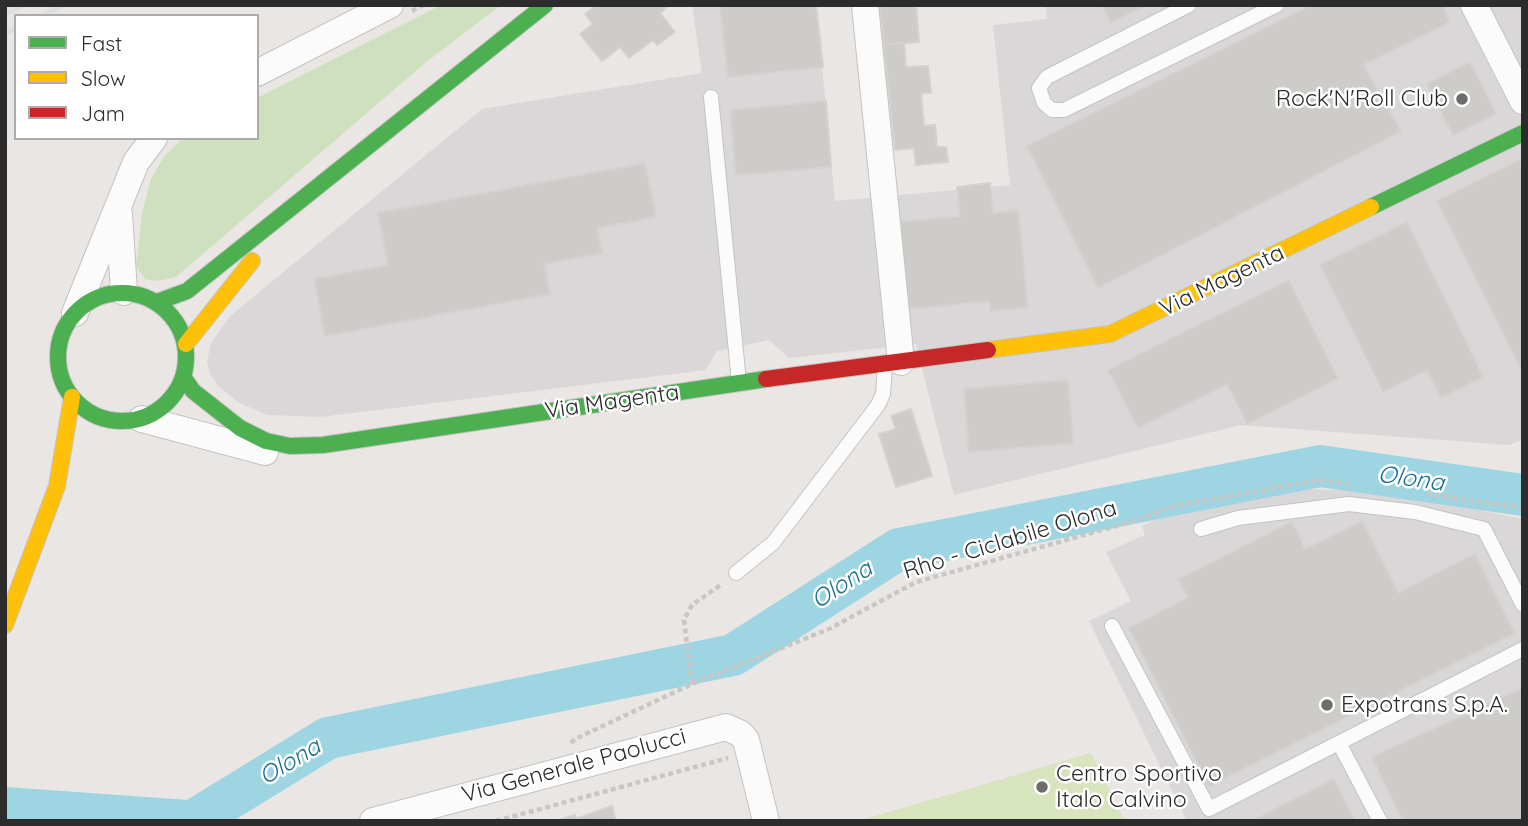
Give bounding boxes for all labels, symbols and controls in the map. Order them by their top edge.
legend [14,14,259,140]
text: Fast [81,30,122,56]
text: Slow [81,65,126,91]
place label: Rock'N'Roll Club [1276,85,1448,113]
marker: Rock'N'Roll Club [1454,91,1470,107]
text: Jam [81,100,125,126]
street label: Via Magenta [1155,239,1289,323]
street label: Via Magenta [543,379,681,425]
water label: Olona [1376,460,1446,498]
street label: Rho - Ciclabile Olona [900,494,1120,586]
water label: Olona [806,555,878,615]
place label: Expotrans S.p.A. [1341,691,1508,719]
marker: Expotrans S.p.A. [1319,697,1335,713]
street label: Via Generale Paolucci [459,723,689,809]
water label: Olona [254,733,326,791]
place label: Centro Sportivo Italo Calvino [1056,760,1222,814]
marker: Centro Sportivo Italo Calvino [1034,779,1050,795]

